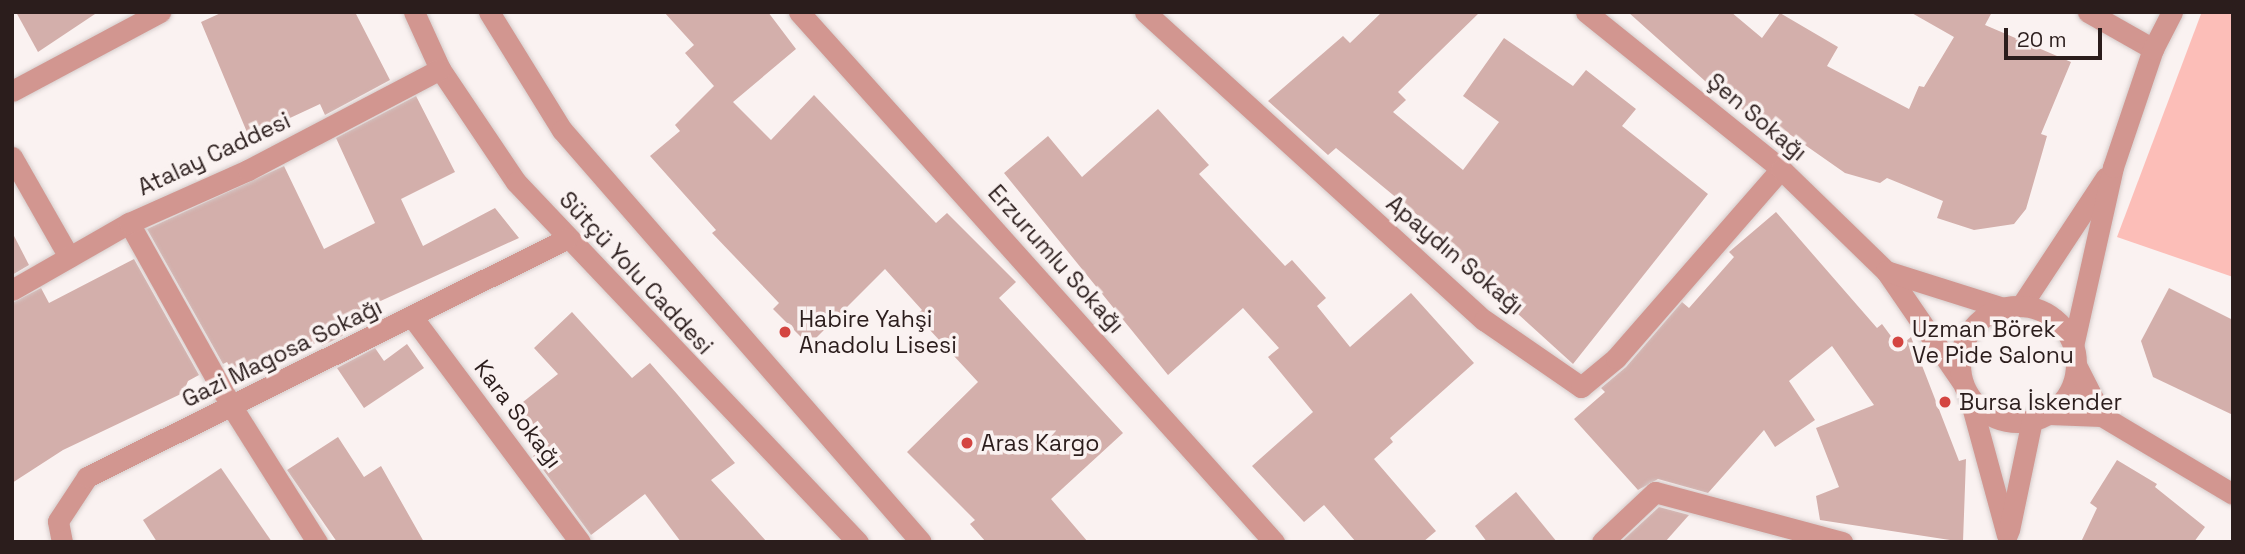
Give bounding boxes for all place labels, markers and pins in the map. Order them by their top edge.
place label: Habire Yahşi Anadolu Lisesi [799,305,957,359]
place label: Uzman Börek Ve Pide Salonu [1912,315,2074,369]
marker: Habire Yahşi Anadolu Lisesi [777,324,793,340]
marker: Uzman Börek Ve Pide Salonu [1890,334,1906,350]
place label: Bursa İskender [1959,388,2122,416]
marker: Bursa İskender [1937,394,1953,410]
place label: Aras Kargo [981,429,1099,457]
marker: Aras Kargo [959,435,975,451]

